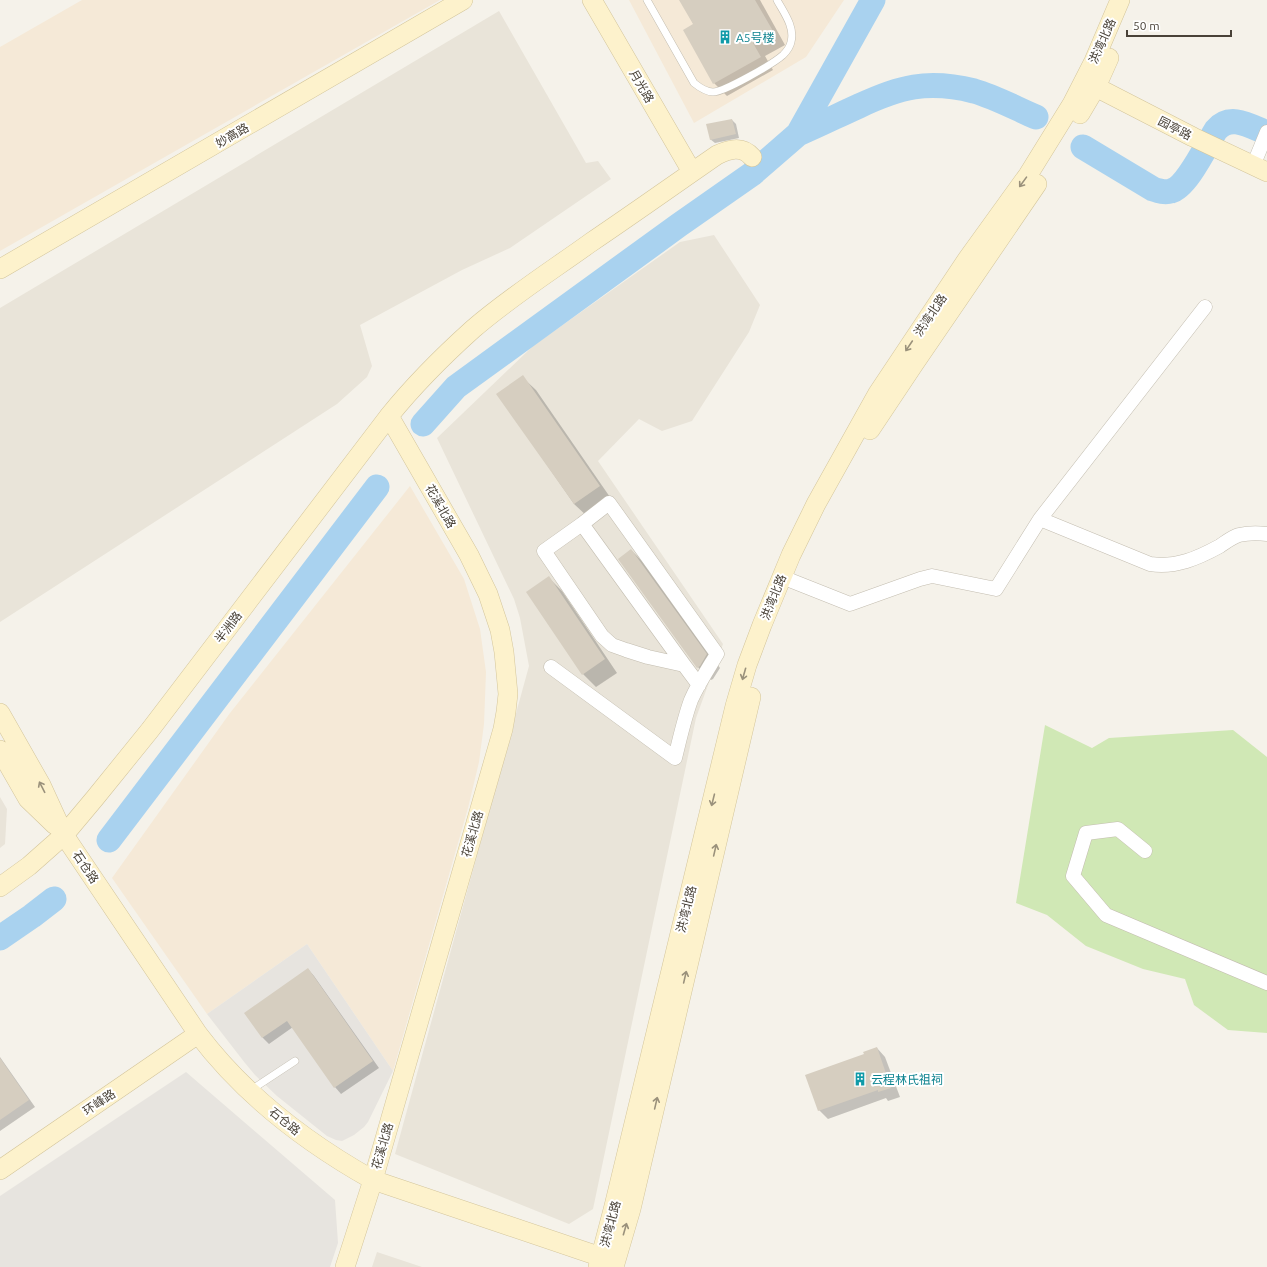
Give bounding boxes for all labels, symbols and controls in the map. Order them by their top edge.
scale bar [1127,12,1231,38]
street label: 洪湾北路 [1086,16,1118,66]
text: 50 m [1133,19,1160,32]
building icon: A5号楼 [717,29,733,45]
place label: A5号楼 [736,31,775,44]
street label: 月光路 [627,67,657,105]
street label: 园亭路 [1156,114,1194,142]
street label: 妙高路 [213,120,251,150]
one-way arrow [1019,176,1027,187]
street label: 洪湾北路 [911,291,949,339]
one-way arrow [905,341,913,352]
street label: 花溪北路 [423,482,459,530]
street label: 洪湾北路 [758,572,788,622]
street label: 半洲路 [212,609,244,645]
one-way arrow [740,668,747,681]
one-way arrow [38,781,45,793]
one-way arrow [708,794,716,807]
street label: 花溪北路 [459,809,485,859]
one-way arrow [712,844,720,857]
street label: 石仓路 [71,848,101,886]
street label: 洪湾北路 [674,884,698,934]
one-way arrow [682,970,690,983]
building icon: 云程林氏祖祠 [852,1071,868,1087]
place label: 云程林氏祖祠 [871,1073,943,1086]
street label: 环峰路 [80,1087,118,1117]
one-way arrow [652,1097,660,1110]
street label: 石仓路 [267,1105,303,1137]
street label: 花溪北路 [369,1121,395,1171]
street label: 洪湾北路 [598,1199,622,1249]
one-way arrow [622,1223,629,1236]

